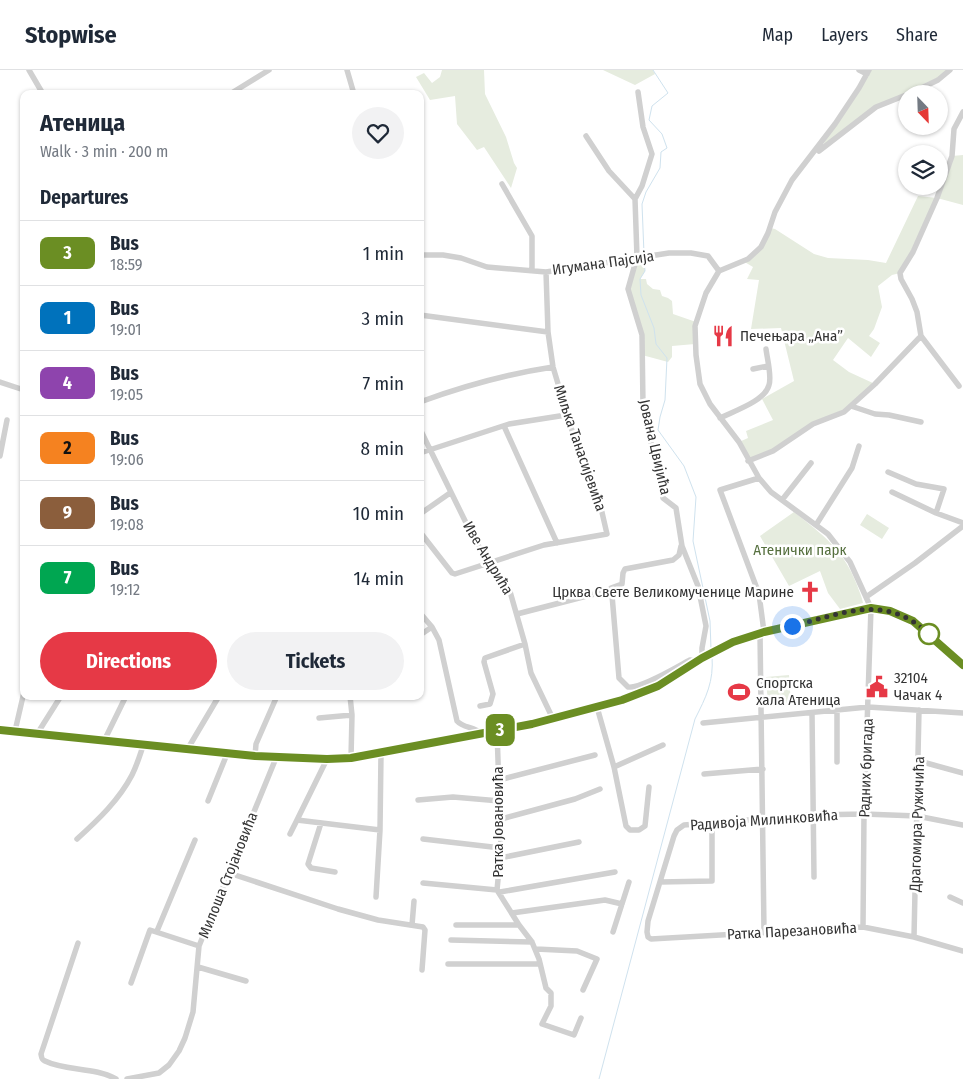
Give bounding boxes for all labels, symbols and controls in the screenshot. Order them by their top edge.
text: Stopwise [25,21,117,49]
text: Map [762,24,793,46]
text: Layers [821,24,868,46]
text: Share [896,24,938,46]
north arrow [898,85,948,135]
map controls [898,85,948,195]
button: heart [352,107,404,159]
text: Атеница [40,109,125,137]
text: Walk · 3 min · 200 m [40,142,168,161]
button: layers [898,145,948,195]
text: Departures [40,186,128,209]
text: Bus [110,232,139,255]
text: 3 [63,242,72,264]
text: 1 min [363,242,404,265]
street label: Игумана Пајсија [551,247,655,279]
text: 18:59 [110,255,143,274]
text: Bus [110,297,139,320]
text: 1 [64,307,71,329]
text: 3 min [362,307,404,330]
text: 19:01 [110,320,142,339]
restaurant icon: Печењара „Ана” [710,323,736,349]
place label: Печењара „Ана” [740,327,843,345]
text: Bus [110,362,139,385]
text: 4 [63,372,72,394]
text: 7 min [362,372,404,395]
street label: Миљка Танасијевића [550,382,610,514]
text: 19:05 [110,385,143,404]
street label: Јована Цвијића [635,398,675,496]
text: Bus [110,427,139,450]
text: 2 [63,437,72,459]
text: 8 min [361,437,404,460]
text: 19:06 [110,450,144,469]
text: Bus [110,492,139,515]
text: 9 [63,502,72,524]
text: 10 min [353,502,404,525]
text: 19:08 [110,515,144,534]
street label: Иве Андрића [459,518,517,598]
park label: Атенички парк [753,541,847,559]
text: Bus [110,557,139,580]
text: 7 [64,567,71,589]
text: 14 min [354,567,404,590]
church icon: Црква Свете Великомученице Марине [797,579,823,605]
text: 19:12 [110,580,140,599]
place label: Црква Свете Великомученице Марине [552,583,794,601]
your location [780,614,805,639]
unlabelled marker [918,623,940,645]
button: Directions [40,632,217,690]
button: Tickets [227,632,404,690]
place label: 32104 Чачак 4 [894,669,942,704]
place label: Спортска хала Атеница [756,674,840,709]
public building icon: 32104 Чачак 4 [864,674,890,700]
sports icon: Спортска хала Атеница [726,679,752,705]
line badge: 3 [484,714,516,746]
street label: Радних бригада [855,718,877,818]
text: 3 [496,719,504,741]
street label: Драгомира Ружичића [906,756,928,893]
street label: Ратка Јовановића [489,766,507,878]
street label: Радивоја Милинковића [689,806,839,834]
street label: Милоша Стојановића [194,809,262,941]
street label: Ратка Парезановића [727,919,857,943]

